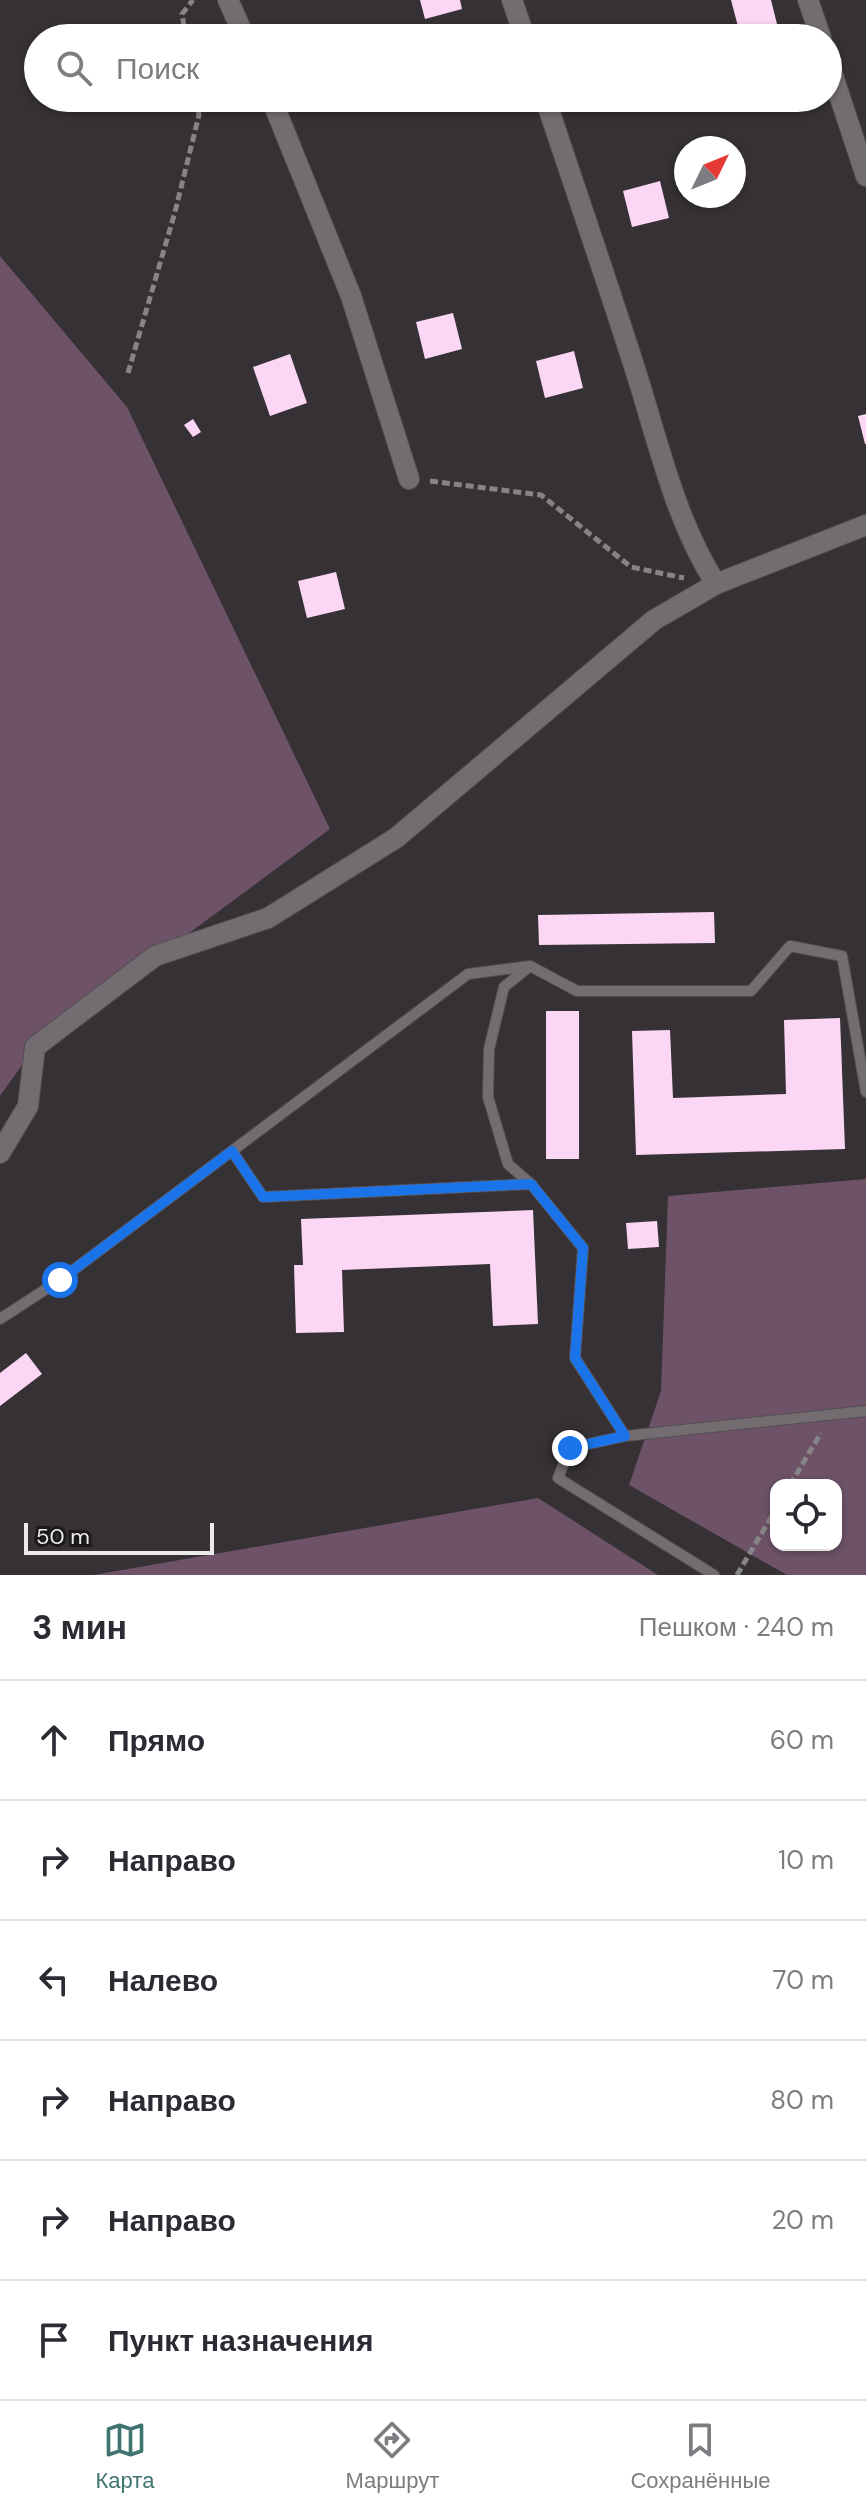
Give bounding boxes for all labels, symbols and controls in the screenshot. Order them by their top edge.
search box [24,24,842,112]
icon: search [52,46,96,90]
text: Поиск [116,49,199,88]
north arrow [674,136,746,208]
route start [42,1262,78,1298]
route end [552,1430,588,1466]
map controls [770,1479,842,1551]
button: locate [770,1479,842,1551]
scale bar [24,1519,214,1555]
text: 50 m [36,1522,90,1551]
text: 3 мин [32,1605,127,1650]
text: Пешком · 240 m [639,1610,834,1644]
icon: ahead [32,1718,76,1762]
text: Прямо [108,1721,205,1760]
text: 60 m [770,1723,834,1757]
icon: right [32,1838,76,1882]
text: Направо [108,1841,236,1880]
text: 10 m [778,1843,834,1877]
icon: left [32,1958,76,2002]
text: Налево [108,1961,218,2000]
text: 70 m [773,1963,834,1997]
icon: right [32,2078,76,2122]
text: Направо [108,2081,236,2120]
text: 80 m [770,2083,834,2117]
icon: right [32,2198,76,2242]
text: Направо [108,2201,236,2240]
text: 20 m [771,2203,834,2237]
icon: arrive [32,2318,76,2362]
text: Пункт назначения [108,2321,373,2360]
tab: Карта [96,2418,154,2495]
tab: Маршрут [346,2418,439,2495]
tab: Сохранённые [630,2418,770,2495]

